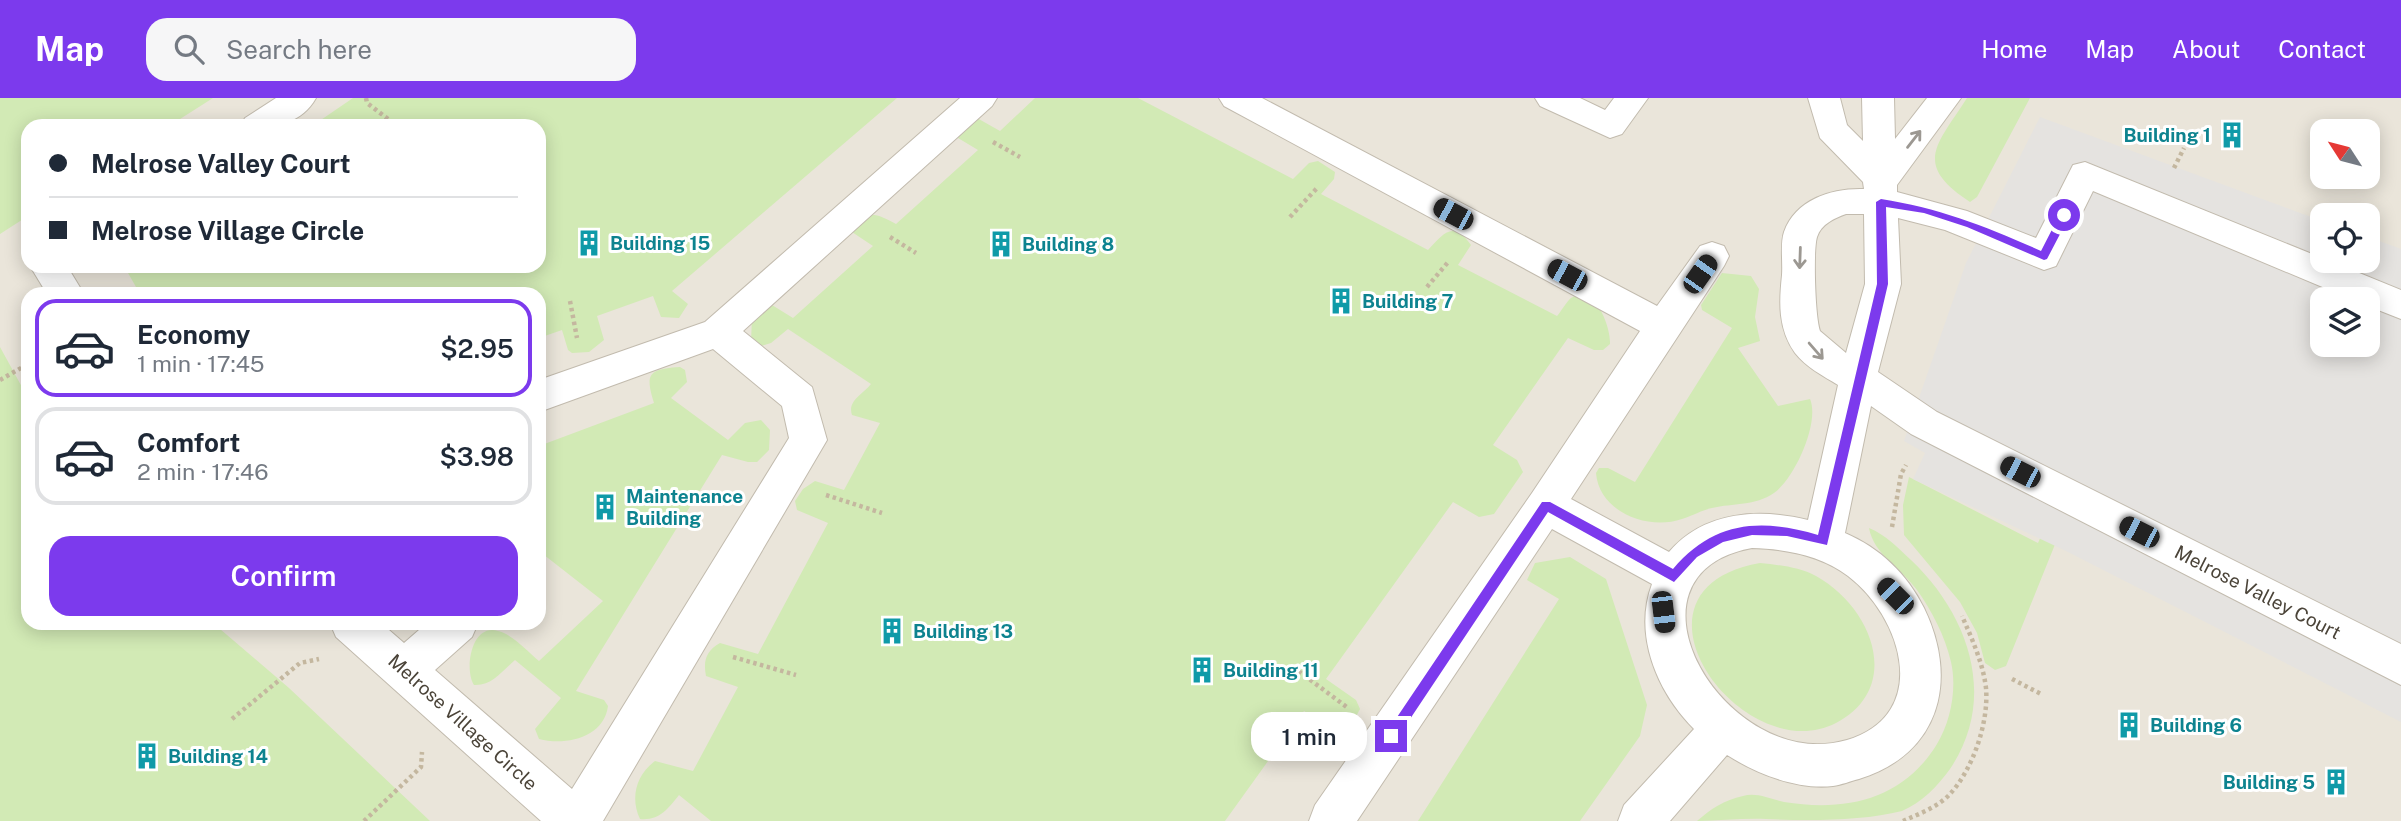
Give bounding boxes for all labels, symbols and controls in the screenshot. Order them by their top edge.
search box [146,18,636,81]
text: Map [35,30,104,68]
icon: search [170,30,208,68]
text: Search here [226,34,372,65]
text: Home [1981,35,2047,63]
text: Map [2085,35,2134,63]
text: About [2172,35,2240,63]
text: Contact [2278,35,2366,63]
north arrow [2310,119,2380,189]
map controls [2310,119,2380,357]
building icon: Building 1 [2217,120,2247,150]
place label: Building 1 [2123,124,2211,146]
one-way arrow [1906,131,1922,149]
text: Melrose Valley Court [91,148,351,179]
car [1430,195,1477,233]
route start [2048,199,2080,231]
button: locate [2310,203,2380,273]
text: Melrose Village Circle [91,215,364,246]
building icon: Building 15 [574,228,604,258]
building icon: Building 8 [986,229,1016,259]
place label: Building 15 [610,232,710,254]
place label: Building 8 [1022,233,1114,255]
one-way arrow [1794,246,1807,269]
car [1680,251,1721,297]
car [1544,256,1591,294]
building icon: Building 7 [1326,286,1356,316]
button: layers [2310,287,2380,357]
place label: Building 7 [1362,290,1453,312]
icon: car [53,317,116,380]
text: Economy [137,319,250,350]
text: $2.95 [440,333,514,364]
one-way arrow [1808,341,1824,359]
text: 1 min · 17:45 [137,350,264,377]
icon: car [53,425,116,488]
text: Comfort [137,427,240,458]
text: $3.98 [439,441,514,472]
car [1997,453,2044,491]
text: 2 min · 17:46 [137,458,269,485]
place label: Maintenance Building [626,485,743,529]
building icon: Maintenance Building [590,492,620,522]
car [2116,513,2163,551]
button: Confirm [49,536,518,616]
street label: Melrose Valley Court [2171,541,2345,643]
car [1873,574,1918,618]
car [1651,590,1676,634]
building icon: Building 13 [877,616,907,646]
place label: Building 13 [913,620,1013,642]
street label: Melrose Village Circle [384,649,542,795]
building icon: Building 11 [1187,655,1217,685]
place label: Building 11 [1223,659,1319,681]
building icon: Building 6 [2114,710,2144,740]
callout: 1 min [1251,712,1366,760]
place label: Building 6 [2150,714,2242,736]
route end [1375,720,1407,752]
text: 1 min [1282,723,1336,750]
building icon: Building 14 [132,741,162,771]
place label: Building 14 [168,745,268,767]
building icon: Building 5 [2321,767,2351,797]
place label: Building 5 [2223,771,2315,793]

